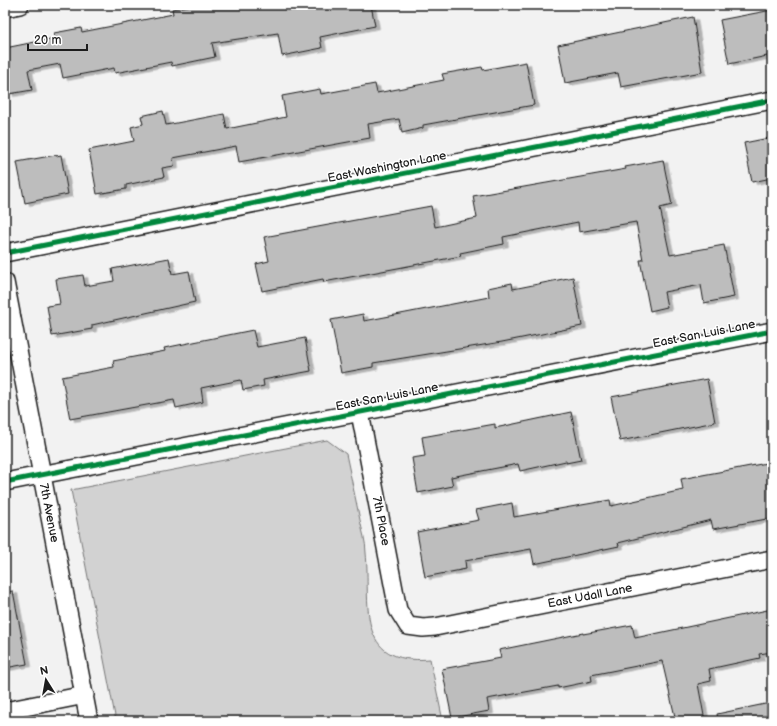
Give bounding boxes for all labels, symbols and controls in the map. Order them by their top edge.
scale bar [28,26,87,52]
text: 20 m [34,33,61,48]
street label: East Washington Lane [326,148,448,186]
street label: East San Luis Lane [651,317,757,351]
street label: East San Luis Lane [334,380,440,414]
street label: 7th Avenue [36,482,62,544]
street label: 7th Place [369,495,393,547]
street label: East Udall Lane [546,580,634,612]
north arrow [26,660,66,700]
text: N [39,664,49,678]

